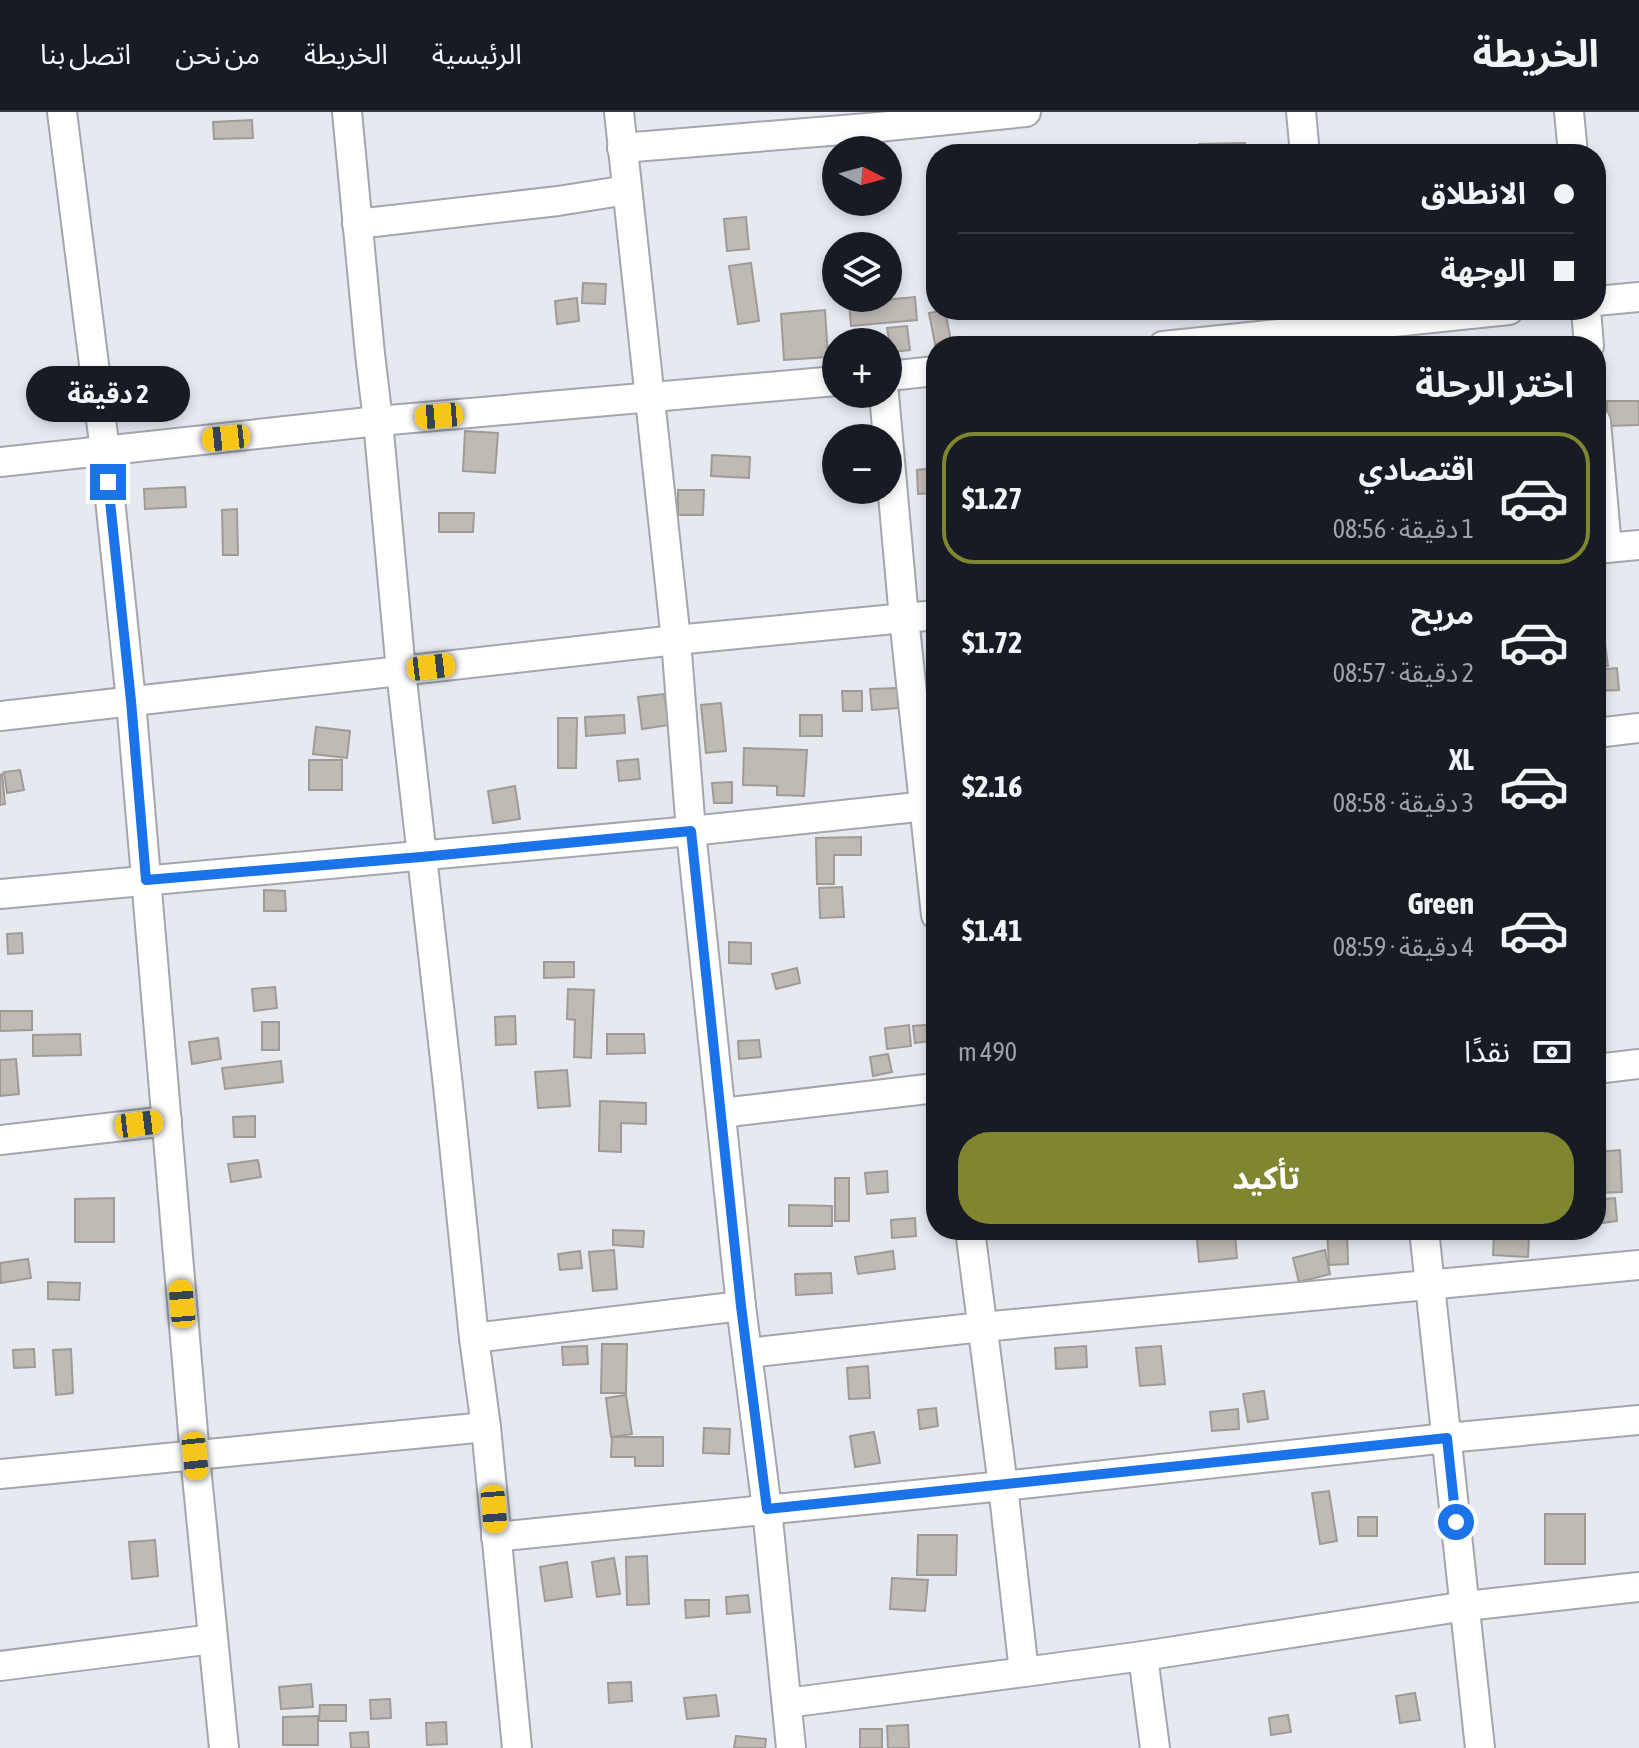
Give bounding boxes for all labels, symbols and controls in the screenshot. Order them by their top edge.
text: الخريطة [1473,32,1599,75]
text: اتصل بنا [40,38,131,70]
text: من نحن [175,38,260,70]
text: الخريطة [304,38,388,70]
text: الرئيسية [432,38,522,70]
north arrow [822,136,902,216]
map controls [822,136,902,504]
text: الانطلاق [1421,176,1526,210]
button: layers [822,232,902,312]
text: الوجهة [1441,253,1526,287]
button: + [822,328,902,408]
text: اختر الرحلة [1415,363,1574,405]
callout: 2 دقيقة [26,366,190,422]
text: 2 دقيقة [67,379,149,409]
car [414,402,464,430]
car [201,424,251,452]
button: − [822,424,902,504]
text: اقتصادي [1359,452,1474,486]
icon: car [1498,462,1570,534]
route end [90,464,126,500]
text: $1.27 [962,481,1022,515]
text: 1 دقيقة · 08:56 [1333,514,1474,544]
text: مريح [1411,596,1474,630]
icon: car [1498,606,1570,678]
text: $1.72 [962,625,1022,659]
car [406,652,456,682]
text: 2 دقيقة · 08:57 [1333,658,1474,688]
text: XL [1449,742,1474,776]
icon: car [1498,750,1570,822]
text: $2.16 [962,769,1022,803]
text: 3 دقيقة · 08:58 [1333,788,1474,818]
text: Green [1408,886,1474,920]
icon: car [1498,894,1570,966]
text: $1.41 [962,913,1022,947]
text: 4 دقيقة · 08:59 [1333,932,1474,962]
icon: cash [1530,1030,1574,1074]
text: نقدًا [1464,1034,1510,1068]
text: 490 m [958,1037,1017,1067]
car [114,1109,164,1139]
button: تأكيد [958,1132,1574,1224]
car [168,1279,196,1329]
car [181,1431,209,1481]
car [480,1484,508,1534]
route start [1438,1504,1474,1540]

